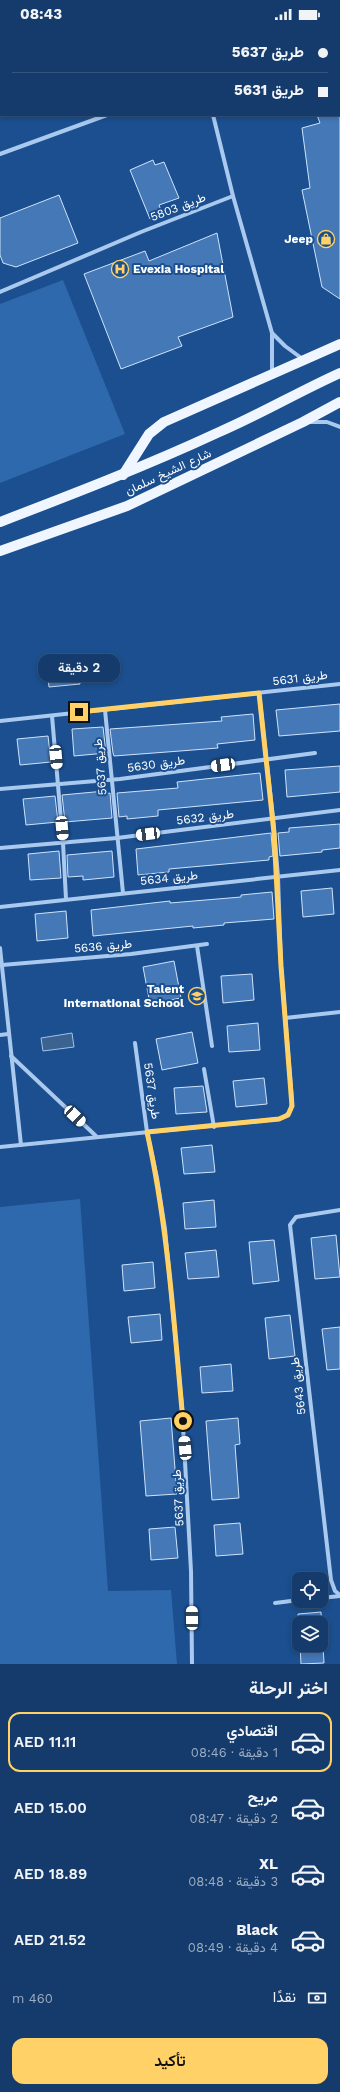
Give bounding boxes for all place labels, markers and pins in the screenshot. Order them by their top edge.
shop icon: Jeep [316,229,336,249]
place label: Jeep [284,232,313,246]
hospital icon: Evexia Hospital [110,259,130,279]
place label: Evexia Hospital [133,262,224,276]
place label: Talent International School [64,982,185,1010]
school or university icon: Talent International School [187,986,207,1006]

